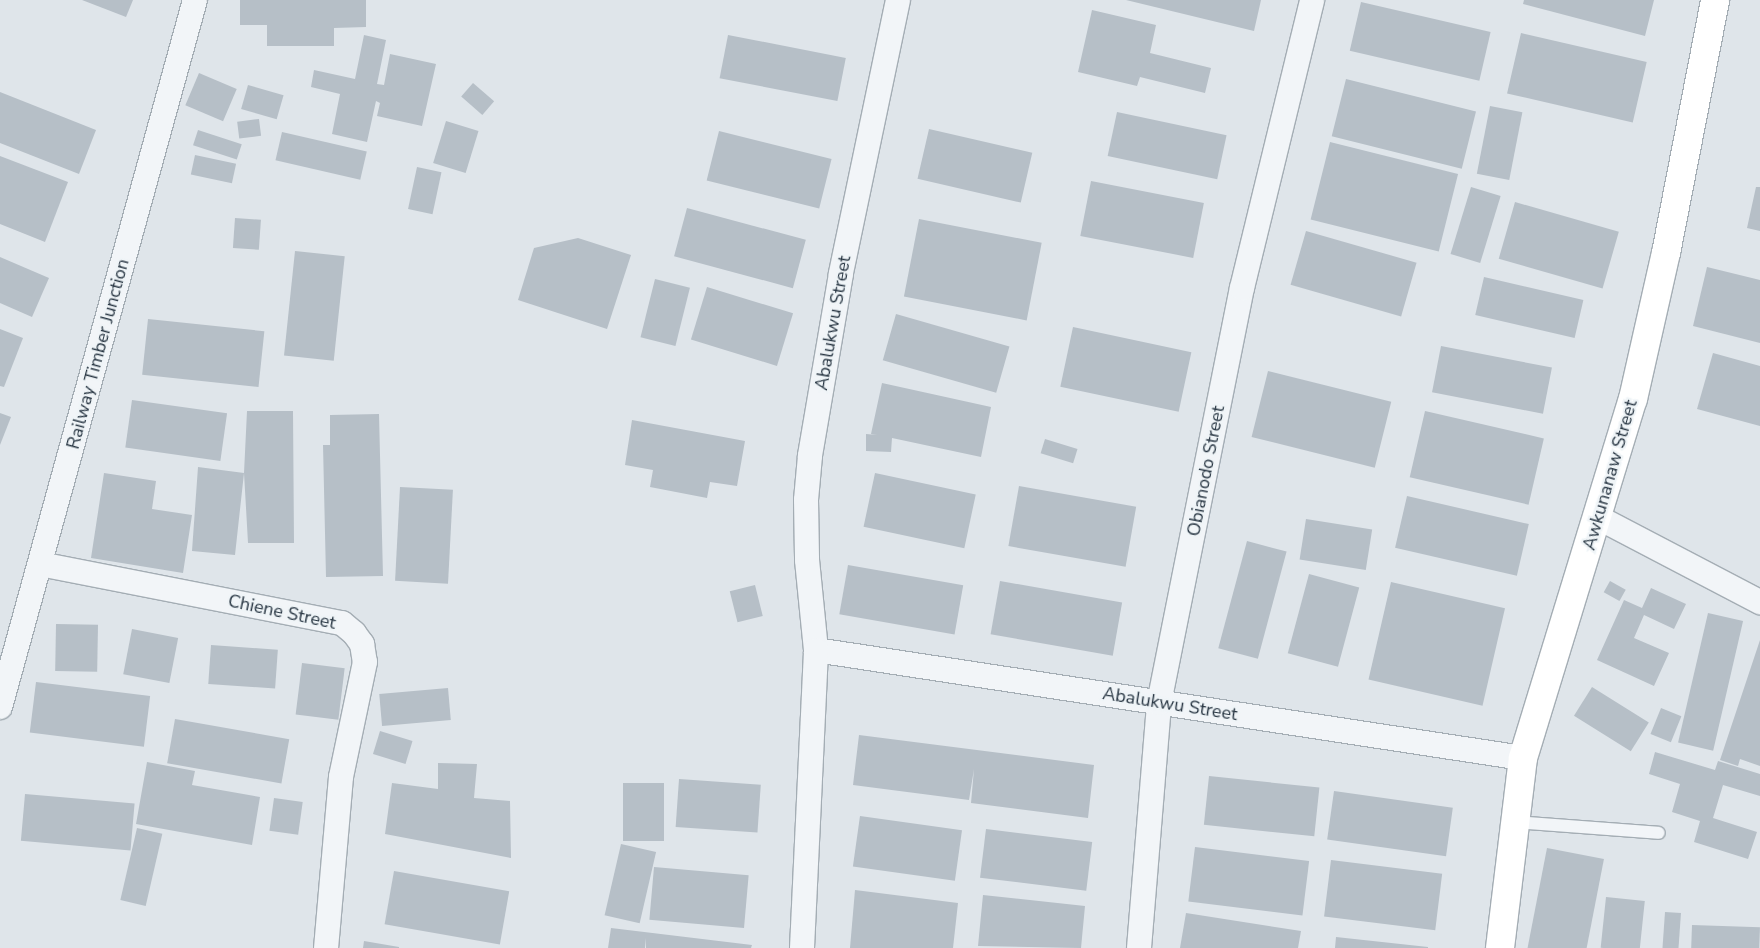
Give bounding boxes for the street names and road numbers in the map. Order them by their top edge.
street label: Abalukwu Street [811,254,855,392]
street label: Railway Timber Junction [62,257,134,451]
street label: Awkunanaw Street [1578,397,1642,553]
street label: Obianodo Street [1183,404,1229,538]
street label: Chiene Street [226,590,338,634]
street label: Abalukwu Street [1101,683,1239,725]

